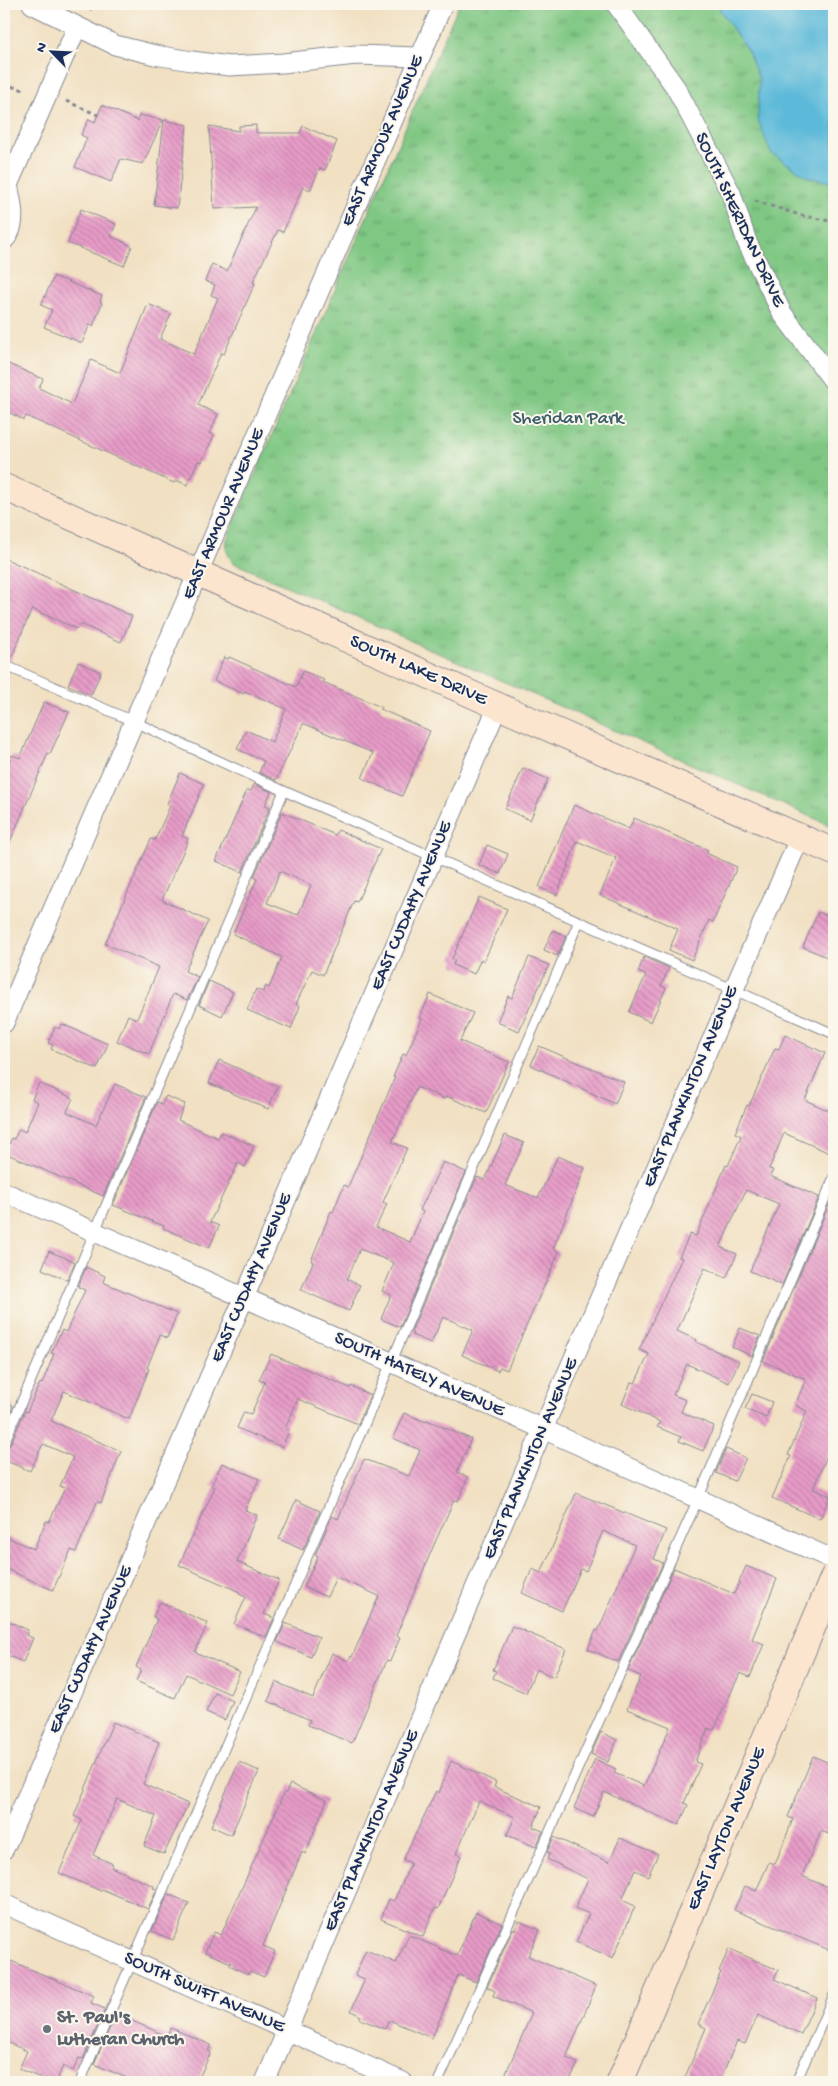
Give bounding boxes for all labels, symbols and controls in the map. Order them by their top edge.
north arrow [28,28,78,78]
text: N [33,40,52,55]
street label: EAST ARMOUR AVENUE [337,51,430,230]
street label: SOUTH SHERIDAN DRIVE [688,129,790,312]
park label: Sheridan Park [512,408,625,431]
street label: EAST ARMOUR AVENUE [178,424,271,603]
street label: SOUTH LAKE DRIVE [346,630,491,712]
street label: EAST CUDAHY AVENUE [366,817,458,994]
street label: EAST PLANKINTON AVENUE [638,982,744,1191]
street label: EAST CUDAHY AVENUE [206,1189,298,1366]
street label: SOUTH HATELY AVENUE [330,1327,509,1423]
street label: EAST PLANKINTON AVENUE [478,1354,584,1563]
street label: EAST CUDAHY AVENUE [44,1561,139,1738]
street label: EAST PLANKINTON AVENUE [319,1726,425,1935]
street label: EAST LAYTON AVENUE [682,1743,772,1914]
street label: SOUTH SWIFT AVENUE [120,1947,289,2039]
place label: St. Paul's Lutheran Church [57,2007,185,2052]
marker: St. Paul's Lutheran Church [41,2023,53,2035]

